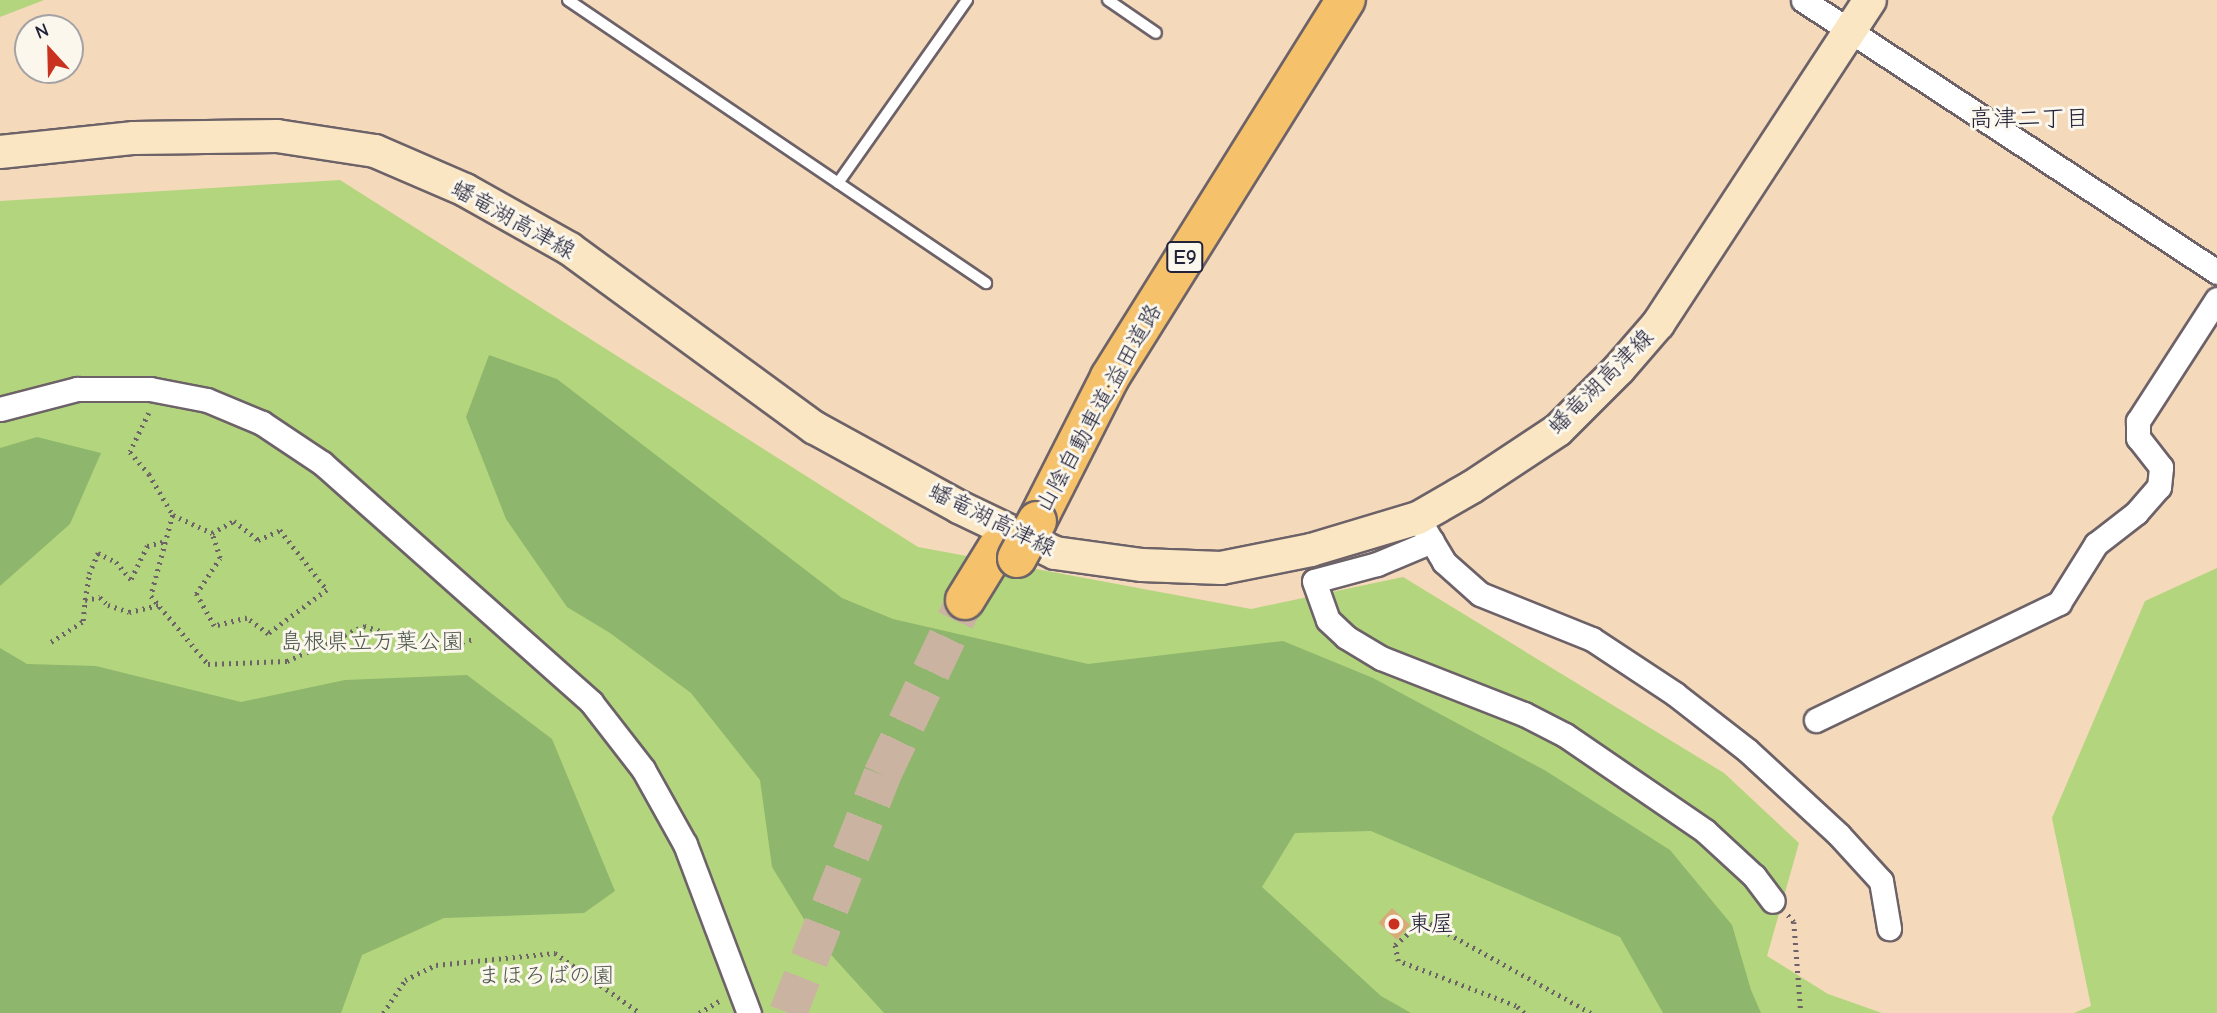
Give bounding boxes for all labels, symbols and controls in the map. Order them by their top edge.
north arrow [14,14,84,84]
text: N [32,19,52,44]
district label: 高津二丁目 [1969,105,2089,133]
street label: 蟠竜湖高津線 [446,174,580,266]
road number: E9 [1166,240,1204,274]
street label: 山陰自動車道;益田道路 [1030,299,1168,517]
street label: 蟠竜湖高津線 [1542,323,1660,441]
street label: 蟠竜湖高津線 [924,477,1060,563]
park label: 島根県立万葉公園 [280,628,464,656]
place label: 東屋 [1408,910,1454,938]
marker: 東屋 [1386,916,1402,932]
park label: まほろばの園 [477,962,615,990]

